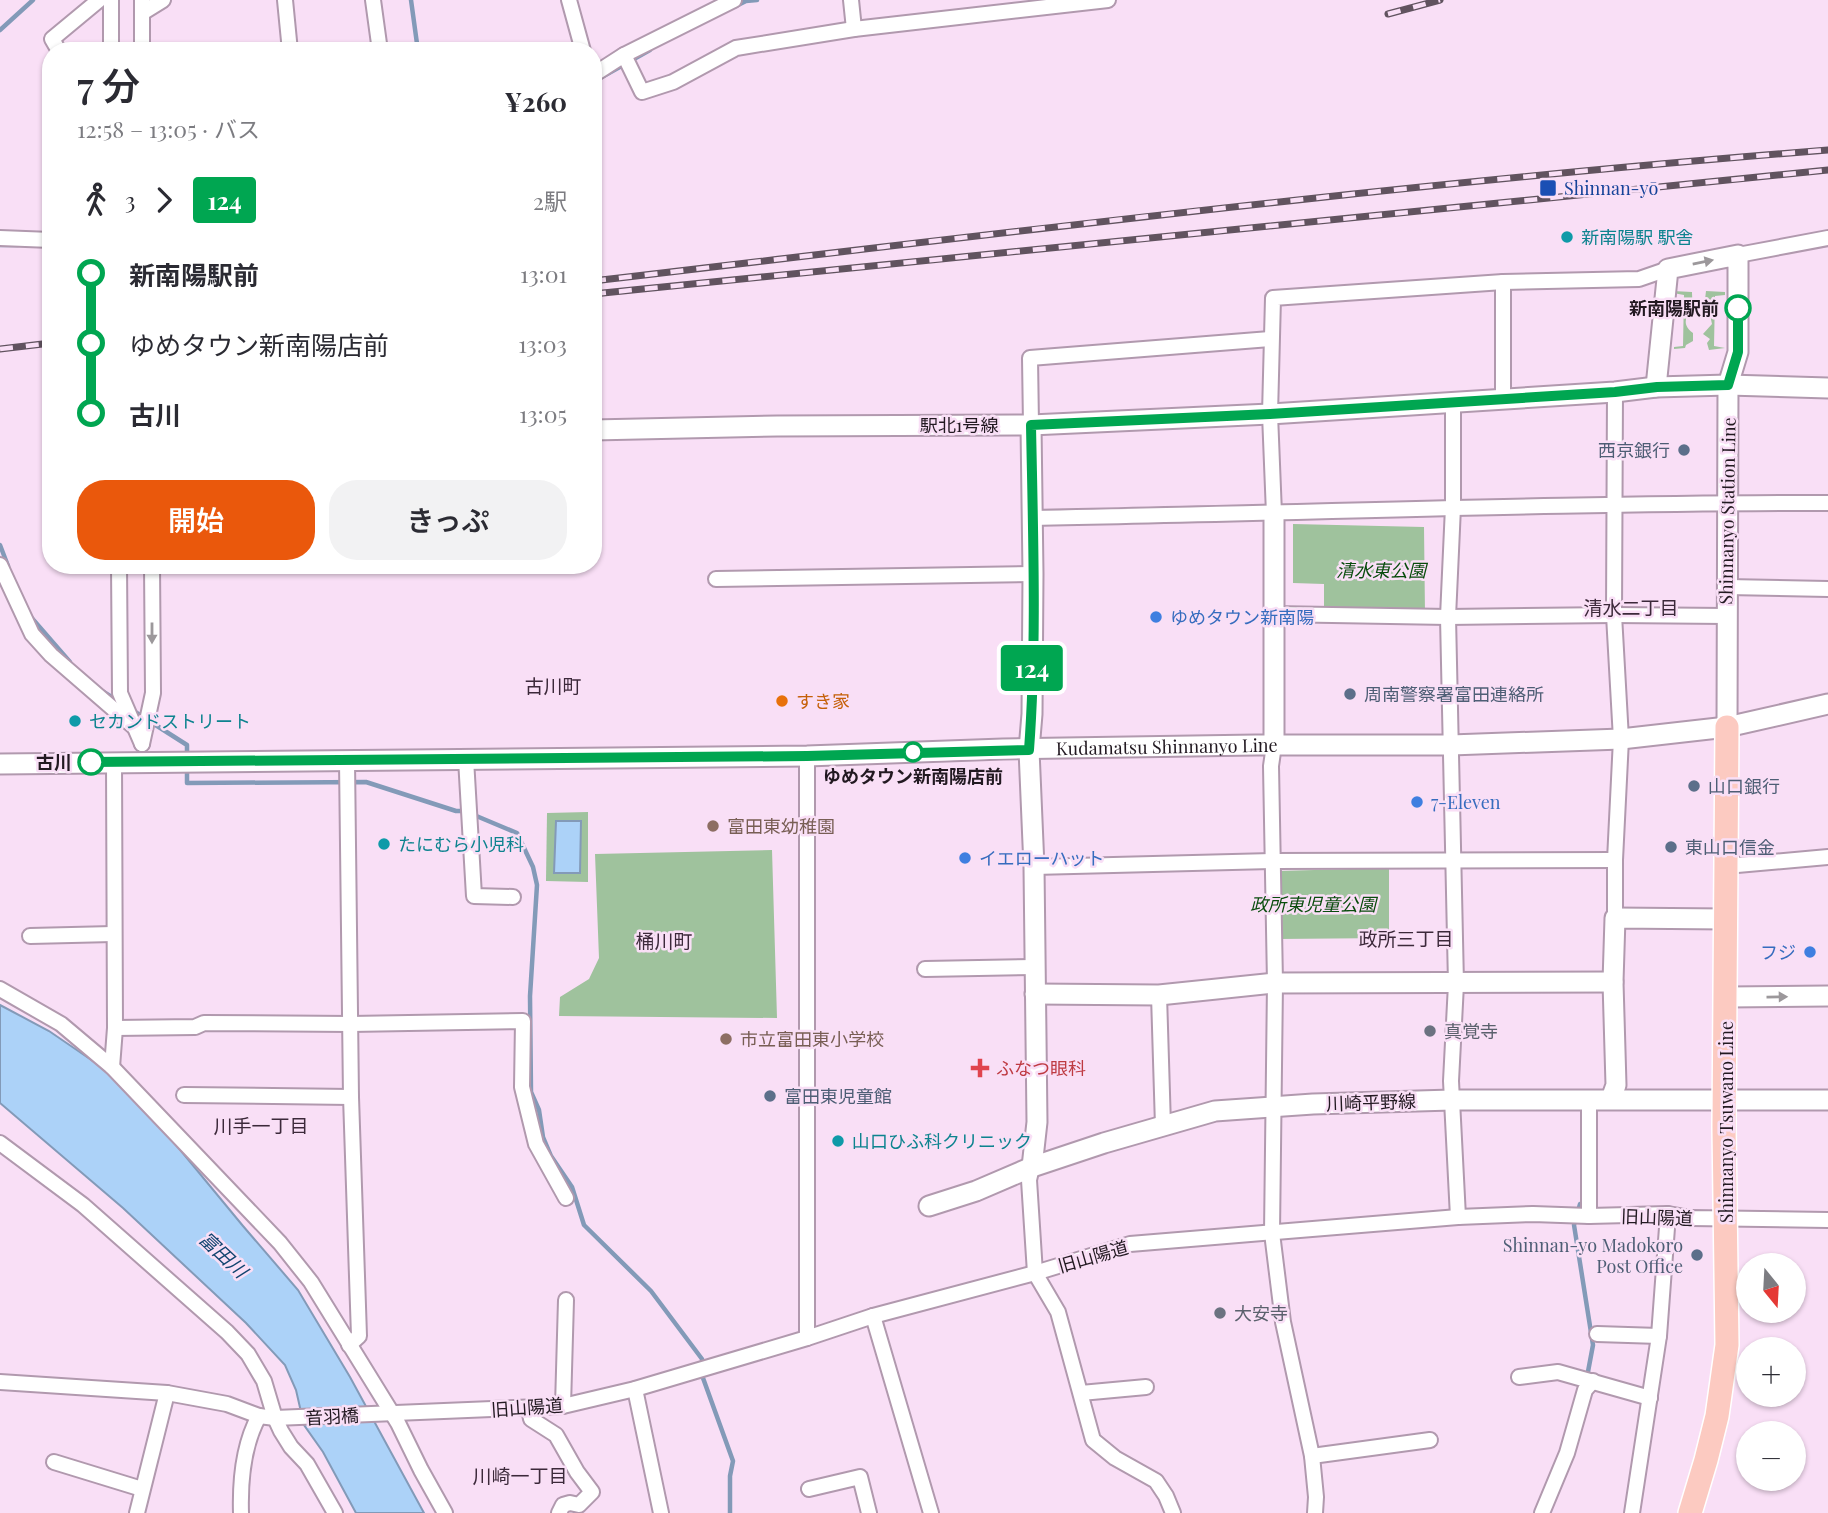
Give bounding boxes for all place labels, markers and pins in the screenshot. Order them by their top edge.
place label: Shinnan-yō [1564,176,1658,200]
marker: Shinnan-yō [1538,178,1558,198]
place label: 新南陽駅 駅舎 [1581,225,1693,249]
marker: 新南陽駅 駅舎 [1559,229,1575,245]
marker: 新南陽駅前 [1725,295,1751,321]
place label: 新南陽駅前 [1629,296,1719,320]
place label: 西京銀行 [1598,438,1670,462]
marker: 西京銀行 [1676,442,1692,458]
place label: ゆめタウン新南陽 [1170,605,1314,629]
marker: ゆめタウン新南陽 [1148,609,1164,625]
place label: 周南警察署富田連絡所 [1364,682,1544,706]
marker: 周南警察署富田連絡所 [1342,686,1358,702]
place label: すき家 [796,689,850,713]
marker: すき家 [774,693,790,709]
place label: セカンドストリート [89,709,251,733]
marker: セカンドストリート [67,713,83,729]
marker: ゆめタウン新南陽店前 [903,742,923,762]
marker: 古川 [78,749,104,775]
place label: 古川 [36,750,72,774]
place label: ゆめタウン新南陽店前 [823,764,1003,788]
place label: 山口銀行 [1708,774,1780,798]
marker: 山口銀行 [1686,778,1702,794]
place label: 7-Eleven [1431,790,1501,814]
marker: 7-Eleven [1409,794,1425,810]
place label: 富田東幼稚園 [727,814,835,838]
marker: 富田東幼稚園 [705,818,721,834]
place label: たにむら小児科 [398,832,524,856]
place label: 東山口信金 [1685,835,1775,859]
marker: たにむら小児科 [376,836,392,852]
marker: 東山口信金 [1663,839,1679,855]
place label: イエローハット [979,846,1104,870]
marker: イエローハット [957,850,973,866]
place label: フジ [1760,940,1796,964]
marker: フジ [1802,944,1818,960]
place label: 真覚寺 [1444,1019,1498,1043]
marker: 真覚寺 [1422,1023,1438,1039]
place label: 市立富田東小学校 [740,1027,884,1051]
marker: 市立富田東小学校 [718,1031,734,1047]
place label: ふなつ眼科 [996,1056,1086,1080]
marker: ふなつ眼科 [970,1058,990,1078]
place label: 富田東児童館 [784,1084,892,1108]
marker: 富田東児童館 [762,1088,778,1104]
place label: 山口ひふ科クリニック [852,1129,1032,1153]
marker: 山口ひふ科クリニック [830,1133,846,1149]
place label: Shinnan-yo Madokoro Post Office [1503,1233,1683,1278]
marker: Shinnan-yo Madokoro Post Office [1689,1247,1705,1263]
place label: 大安寺 [1234,1301,1288,1325]
marker: 大安寺 [1212,1305,1228,1321]

